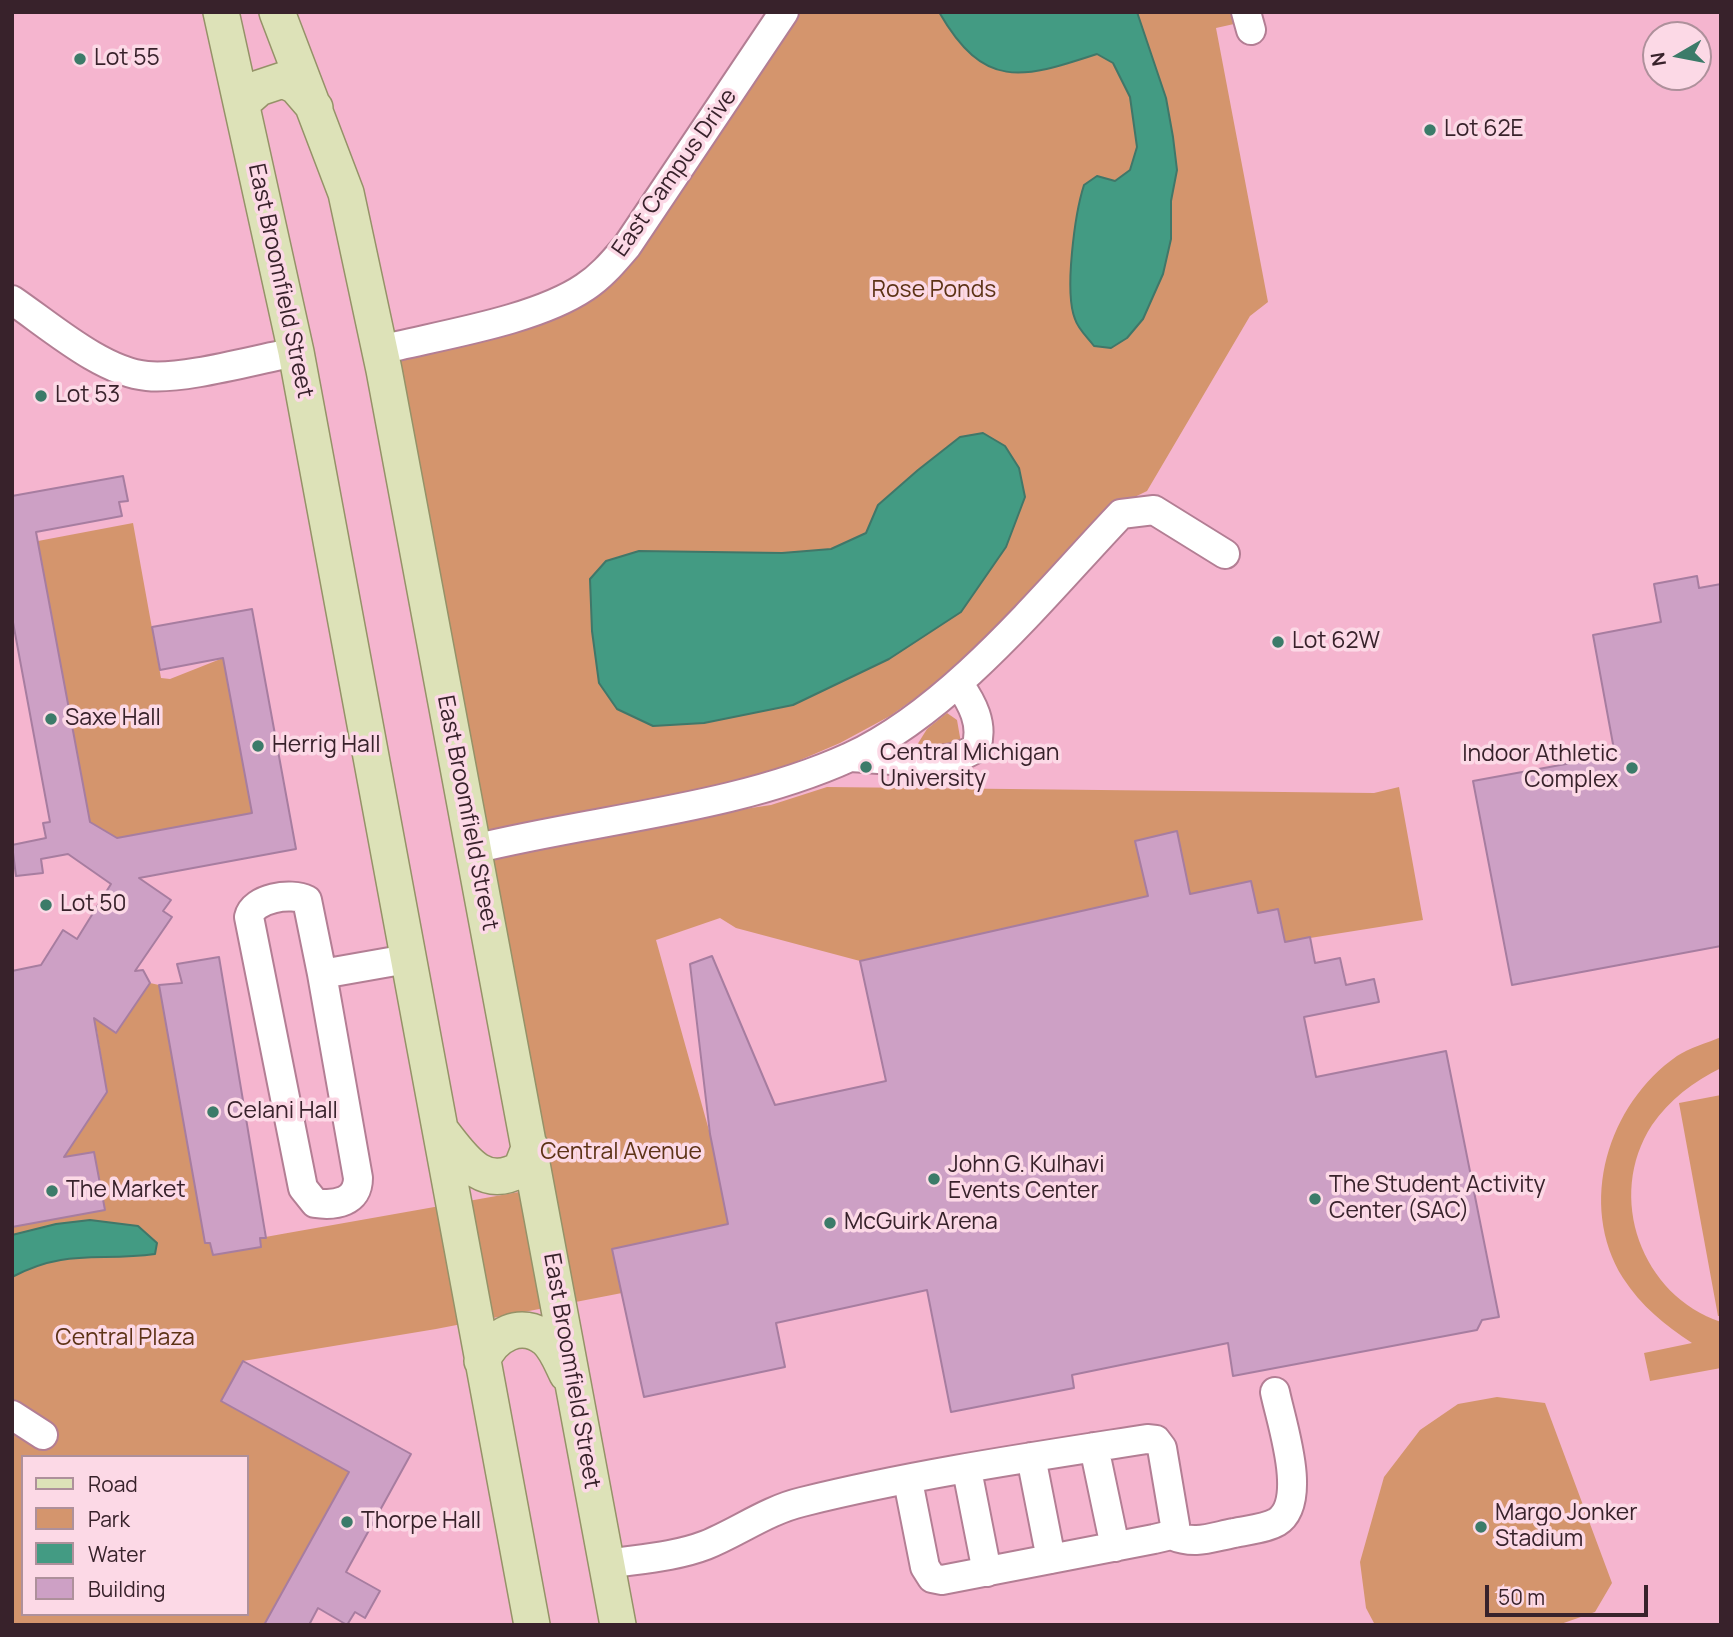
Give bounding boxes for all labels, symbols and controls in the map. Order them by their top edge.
north arrow [1642,21,1712,91]
place label: Lot 55 [94,45,160,73]
text: N [1644,50,1672,68]
marker: Lot 55 [72,51,88,67]
street label: East Campus Drive [607,84,743,262]
place label: Lot 62E [1444,116,1524,144]
marker: Lot 62E [1422,122,1438,138]
street label: East Broomfield Street [242,161,318,401]
park label: Rose Ponds [872,277,996,305]
place label: Lot 53 [55,382,120,410]
marker: Lot 53 [33,388,49,404]
place label: Lot 62W [1292,628,1380,656]
marker: Lot 62W [1270,634,1286,650]
street label: East Broomfield Street [431,693,503,933]
place label: Saxe Hall [65,705,161,733]
marker: Saxe Hall [43,711,59,727]
place label: Herrig Hall [272,732,381,760]
marker: Herrig Hall [250,738,266,754]
place label: Central Michigan University [880,740,1060,794]
place label: Indoor Athletic Complex [1462,741,1618,795]
marker: Central Michigan University [858,759,874,775]
marker: Indoor Athletic Complex [1624,760,1640,776]
place label: Lot 50 [60,891,126,919]
marker: Lot 50 [38,897,54,913]
place label: Celani Hall [227,1098,338,1126]
marker: Celani Hall [205,1104,221,1120]
park label: Central Avenue [540,1139,702,1167]
place label: John G. Kulhavi Events Center [948,1152,1105,1206]
marker: John G. Kulhavi Events Center [926,1171,942,1187]
place label: The Student Activity Center (SAC) [1329,1172,1546,1226]
place label: The Market [66,1177,186,1205]
marker: The Market [44,1183,60,1199]
marker: The Student Activity Center (SAC) [1307,1191,1323,1207]
place label: McGuirk Arena [844,1209,998,1237]
marker: McGuirk Arena [822,1215,838,1231]
street label: East Broomfield Street [537,1251,605,1491]
park label: Central Plaza [55,1325,195,1353]
legend [21,1455,248,1616]
text: Road [88,1470,138,1498]
place label: Margo Jonker Stadium [1495,1500,1638,1554]
text: Park [88,1505,130,1533]
place label: Thorpe Hall [361,1508,481,1536]
marker: Thorpe Hall [339,1514,355,1530]
marker: Margo Jonker Stadium [1473,1519,1489,1535]
text: Water [88,1540,146,1568]
scale bar [1488,1570,1651,1614]
text: Building [88,1575,165,1603]
text: 50 m [1498,1583,1545,1611]

